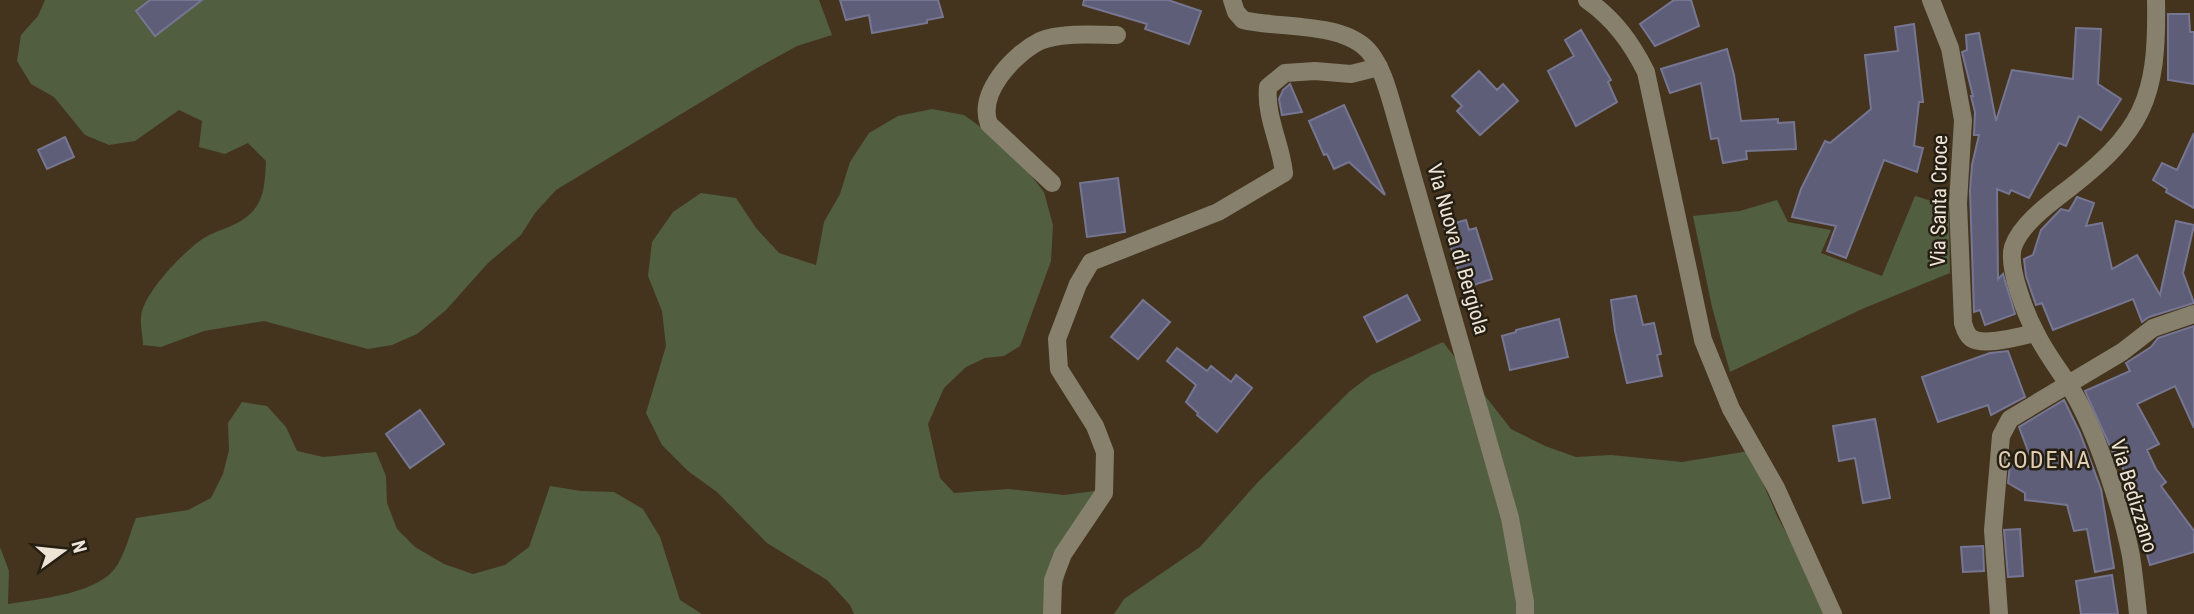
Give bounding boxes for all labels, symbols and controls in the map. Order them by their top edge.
street label: Via Santa Croce [1926,135,1952,267]
street label: Via Nuova di Bergiola [1422,161,1494,337]
street label: Via Bedizzano [2105,436,2163,556]
district label: CODENA [1998,446,2092,474]
north arrow [28,516,98,586]
text: N [66,538,92,555]

